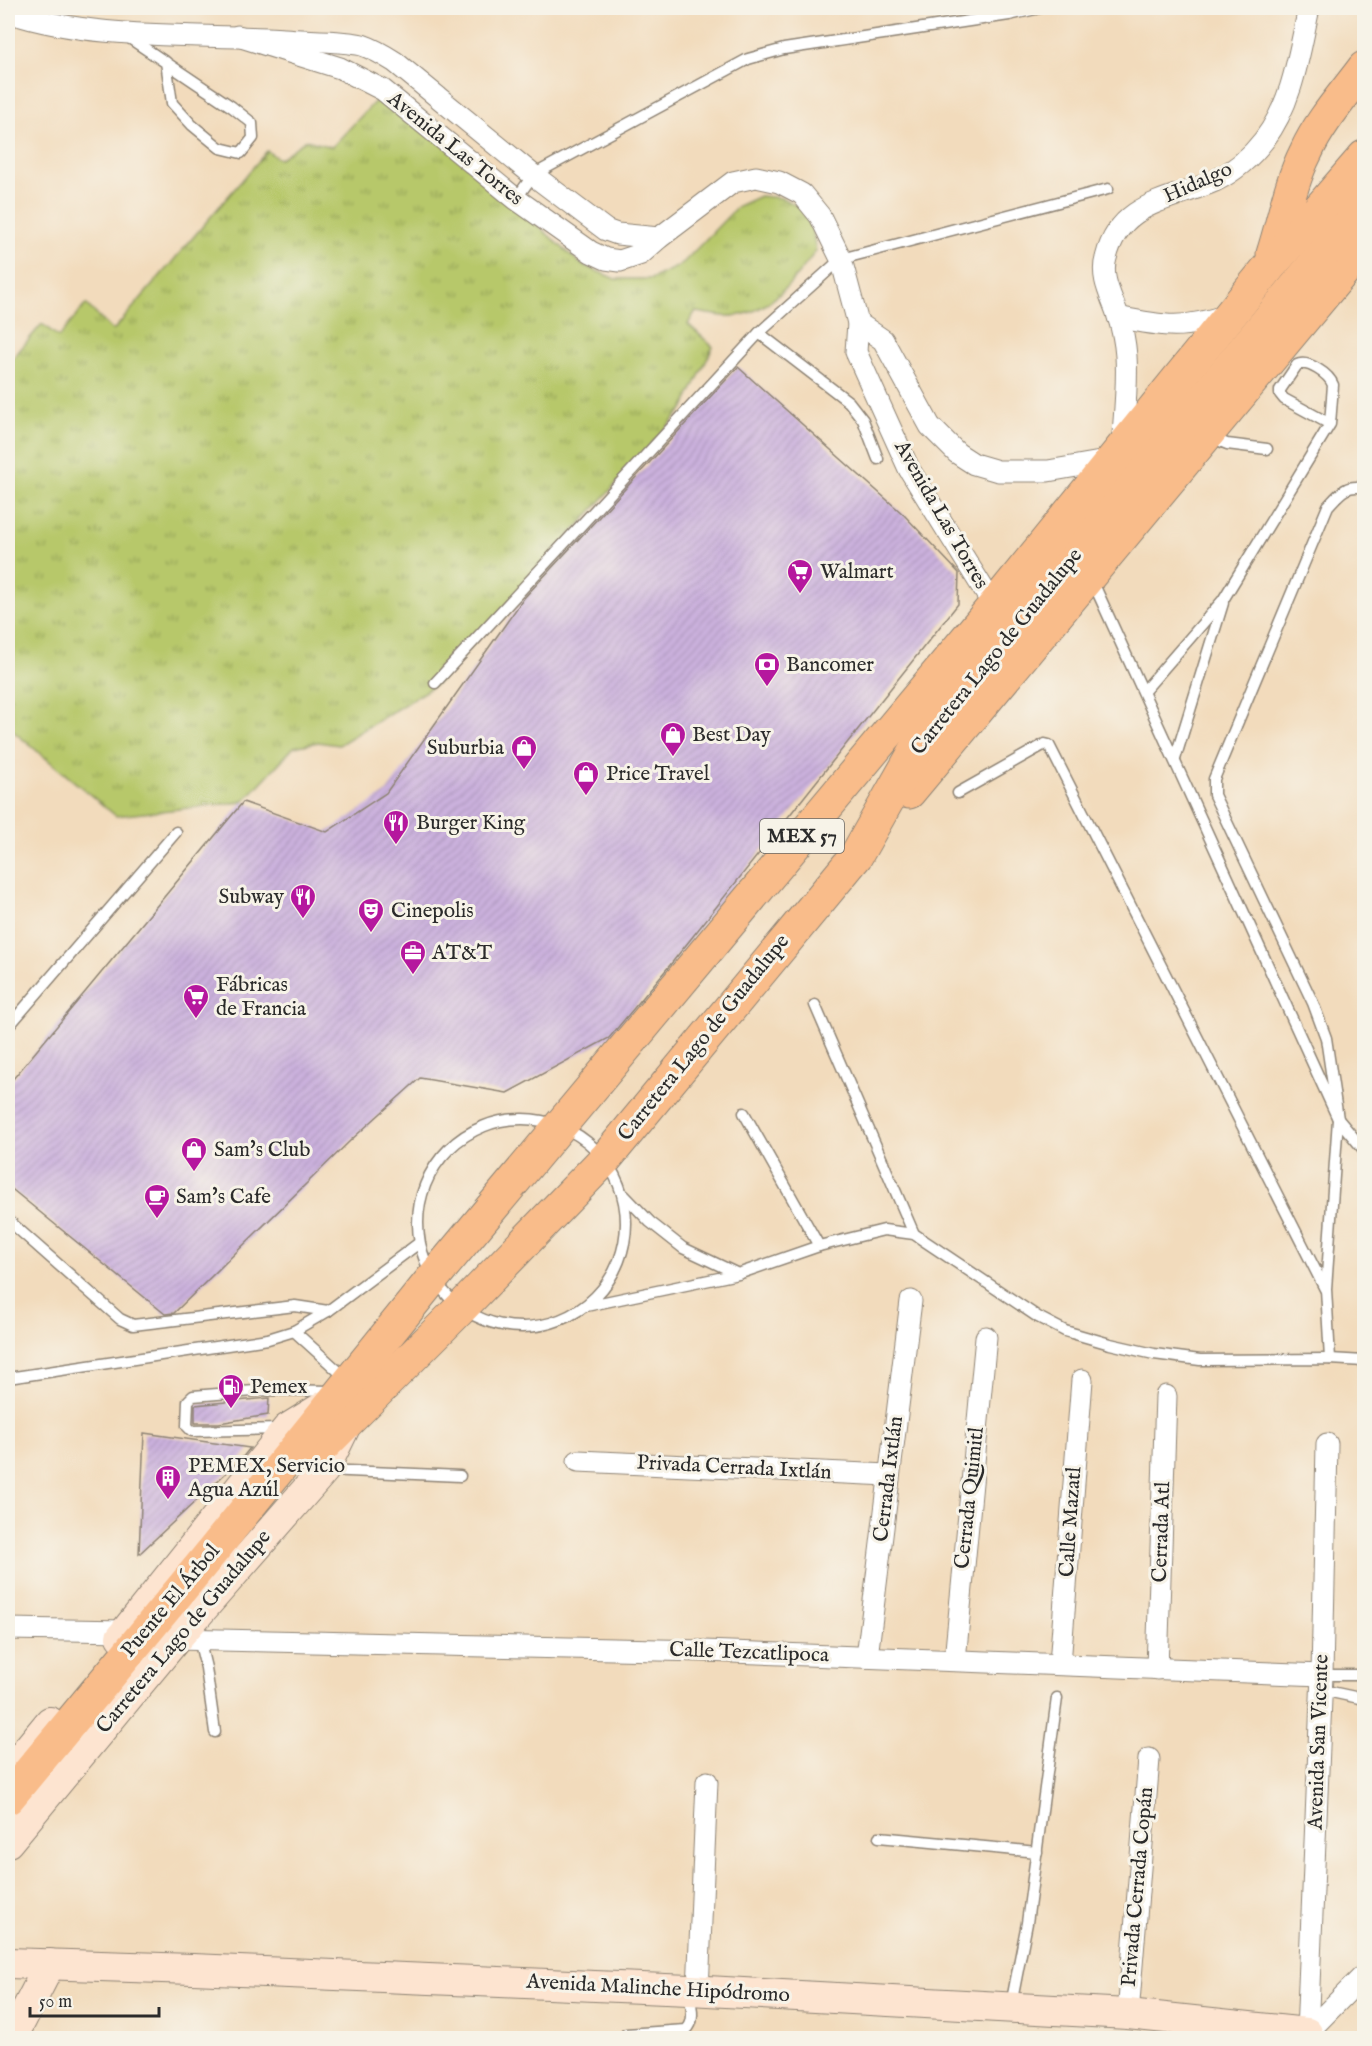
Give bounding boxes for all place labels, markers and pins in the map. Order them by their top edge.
supermarket icon: Walmart [785,557,815,595]
place label: Walmart [820,559,894,586]
bank icon: Bancomer [752,650,782,688]
place label: Bancomer [786,652,874,679]
shop icon: Best Day [658,720,688,758]
place label: Best Day [692,722,771,749]
shop icon: Suburbia [509,733,539,771]
place label: Suburbia [427,735,505,762]
shop icon: Price Travel [571,759,601,797]
place label: Price Travel [606,761,710,788]
restaurant icon: Burger King [381,808,411,846]
place label: Burger King [416,810,526,837]
restaurant icon: Subway [288,882,318,920]
place label: Subway [218,884,285,911]
theatre icon: Cinepolis [356,896,386,934]
place label: Cinepolis [391,898,474,925]
office icon: AT&T [398,938,428,976]
place label: AT&T [431,940,493,967]
place label: Fábricas de Francia [216,972,307,1023]
supermarket icon: Fábricas de Francia [181,982,211,1020]
shop icon: Sam's Club [179,1135,209,1173]
place label: Sam's Club [214,1137,310,1164]
cafe icon: Sam's Cafe [142,1182,172,1220]
place label: Sam's Cafe [176,1184,271,1211]
fuel station icon: Pemex [216,1372,246,1410]
place label: Pemex [250,1374,308,1401]
place label: PEMEX, Servicio Agua Azúl [187,1453,345,1504]
building icon: PEMEX, Servicio Agua Azúl [153,1463,183,1501]

